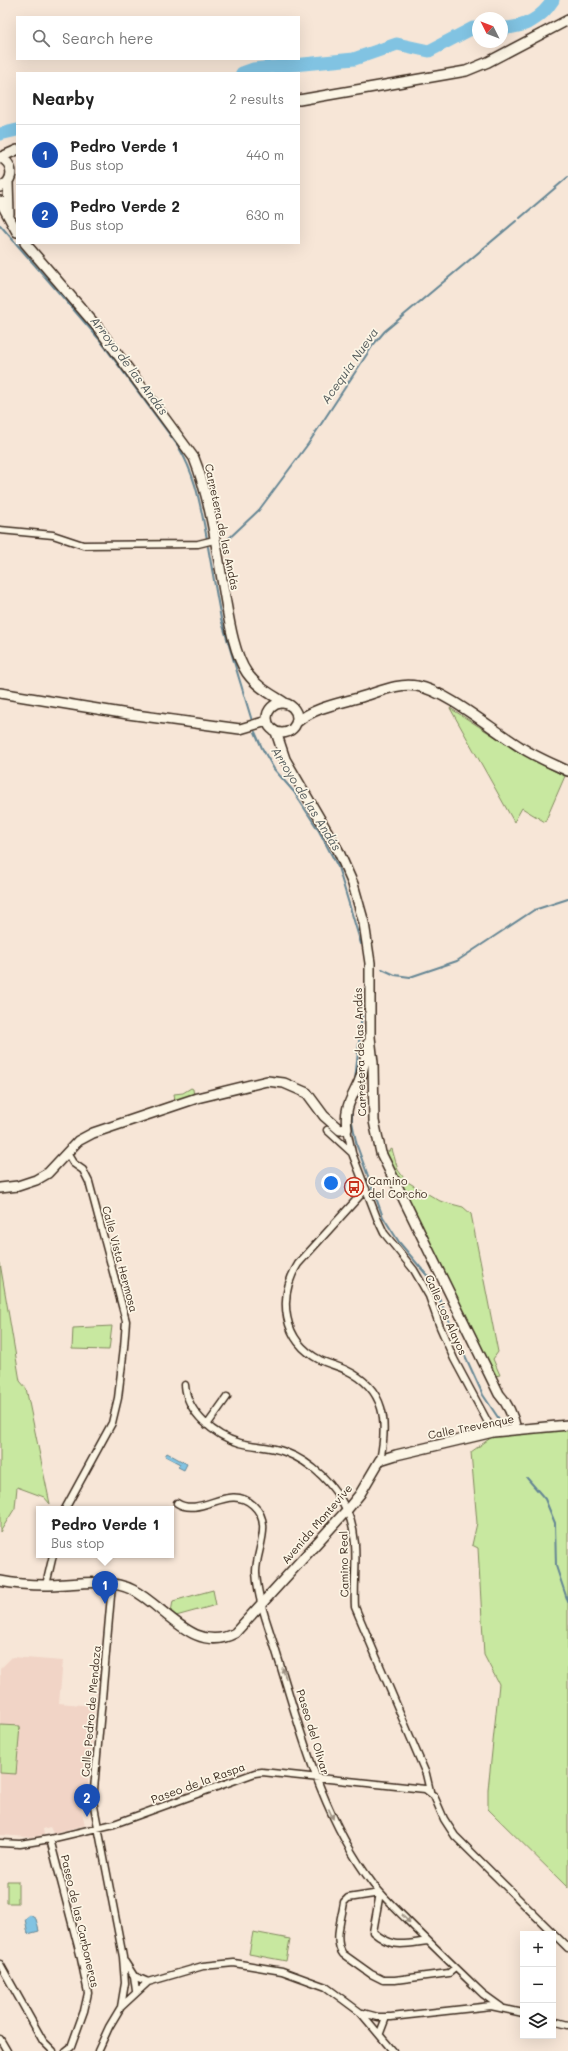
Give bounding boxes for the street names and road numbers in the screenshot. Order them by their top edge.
street label: Carretera de las Andás [202,462,243,591]
street label: Carretera de las Andás [350,987,369,1117]
street label: Calle Vista Hermosa [99,1204,142,1314]
street label: Calle Los Alayos [422,1272,471,1357]
street label: Calle Trevenque [426,1411,516,1442]
street label: Avenida Montevive [278,1481,355,1567]
street label: Camino Real [335,1531,352,1597]
street label: Calle Pedro de Mendoza [77,1644,104,1777]
street label: Paseo del Olivar [293,1687,334,1777]
street label: Paseo de la Raspa [149,1758,247,1807]
street label: Paseo de las Carboneras [58,1853,103,1989]

